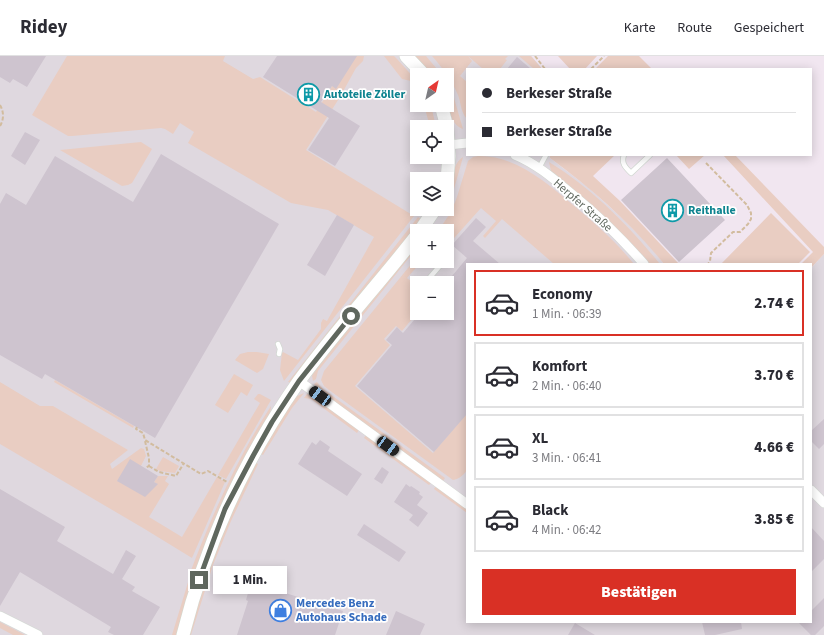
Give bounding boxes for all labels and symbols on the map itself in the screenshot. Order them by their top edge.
north arrow [410,68,454,112]
building icon: Autoteile Zöller [295,81,321,107]
place label: Autoteile Zöller [323,86,405,103]
street label: Herpfer Straße [549,175,616,236]
building icon: Reithalle [660,197,686,223]
place label: Reithalle [688,202,736,219]
route start [342,307,360,325]
car [307,384,333,408]
car [375,434,401,458]
callout: 1 Min. [213,566,287,594]
route end [190,571,208,589]
place label: Mercedes Benz Autohaus Schade [295,595,387,626]
shop icon: Mercedes Benz Autohaus Schade [268,597,294,623]

